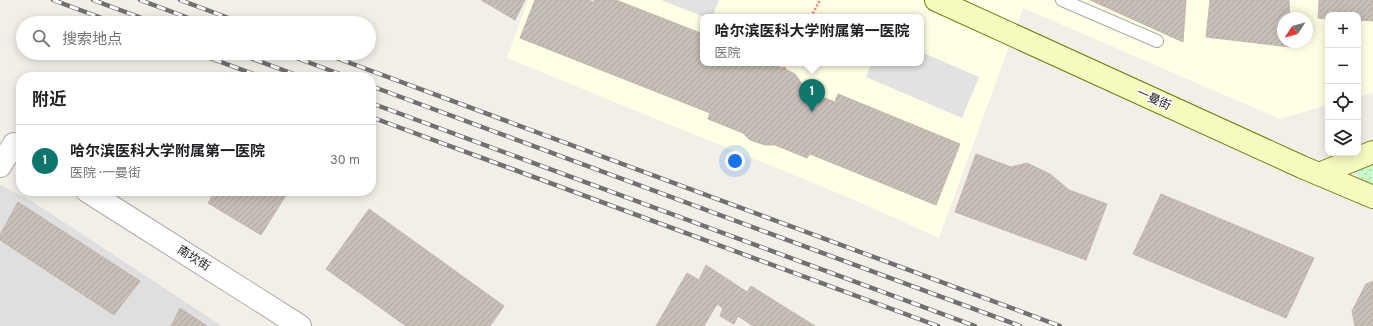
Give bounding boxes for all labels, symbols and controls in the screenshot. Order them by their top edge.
north arrow [1277,12,1313,48]
map controls [1325,12,1361,156]
button: + [1325,12,1361,48]
popup [700,14,924,66]
search box [16,16,376,60]
text: 哈尔滨医科大学附属第一医院 [714,23,910,42]
icon: search [30,27,52,49]
text: 搜索地点 [62,31,122,50]
text: 医院 [714,46,741,62]
button: − [1325,48,1361,84]
pin: 1 [799,79,825,112]
button: locate [1325,84,1361,120]
street label: 一曼街 [1134,85,1173,115]
text: 附近 [32,90,66,112]
button: layers [1325,120,1361,156]
text: 哈尔滨医科大学附属第一医院 [70,143,265,162]
your location [725,151,745,171]
text: 1 [42,153,48,169]
text: 30 m [330,153,360,169]
text: 医院 · 一曼街 [70,166,141,182]
street label: 南坎街 [174,243,213,275]

